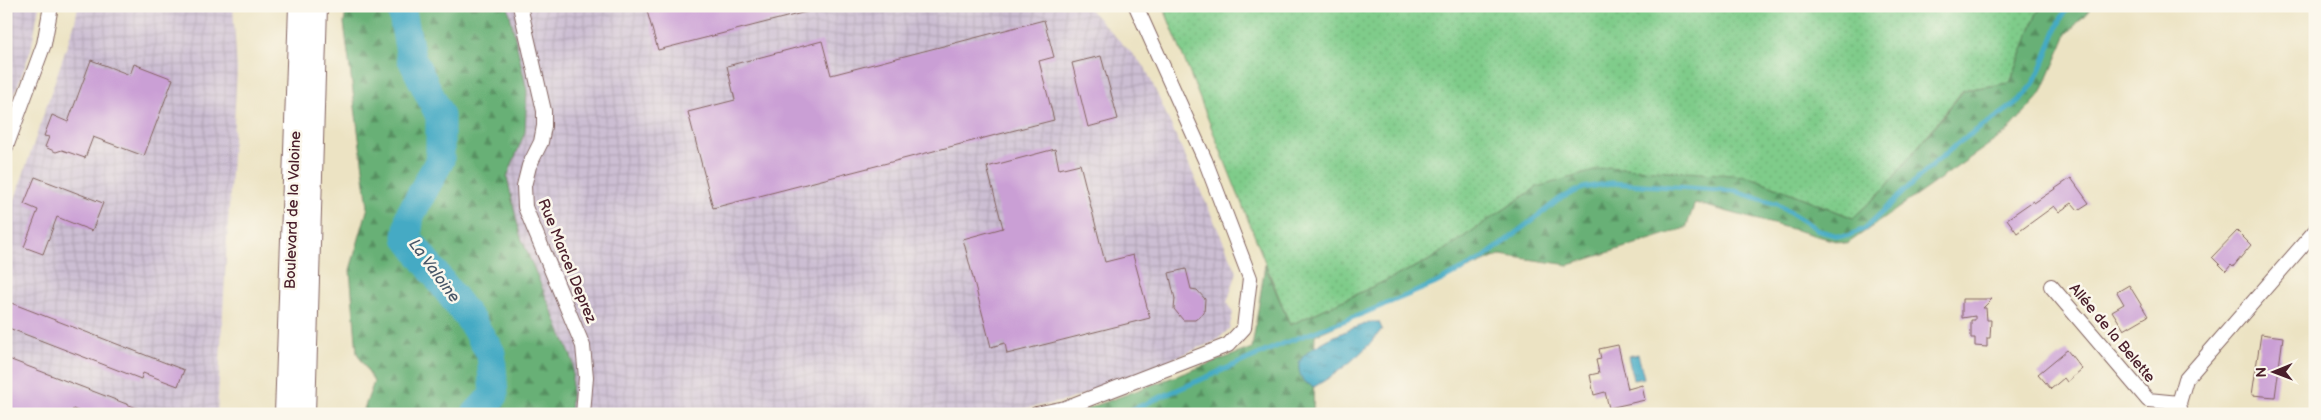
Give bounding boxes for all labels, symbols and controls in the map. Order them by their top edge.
street label: Boulevard de la Valoine [281,130,305,290]
street label: Rue Marcel Deprez [533,196,601,327]
water label: La Valoine [405,235,463,307]
street label: Allée de la Belette [2065,279,2159,387]
north arrow [2248,348,2298,398]
text: N [2253,367,2270,378]

